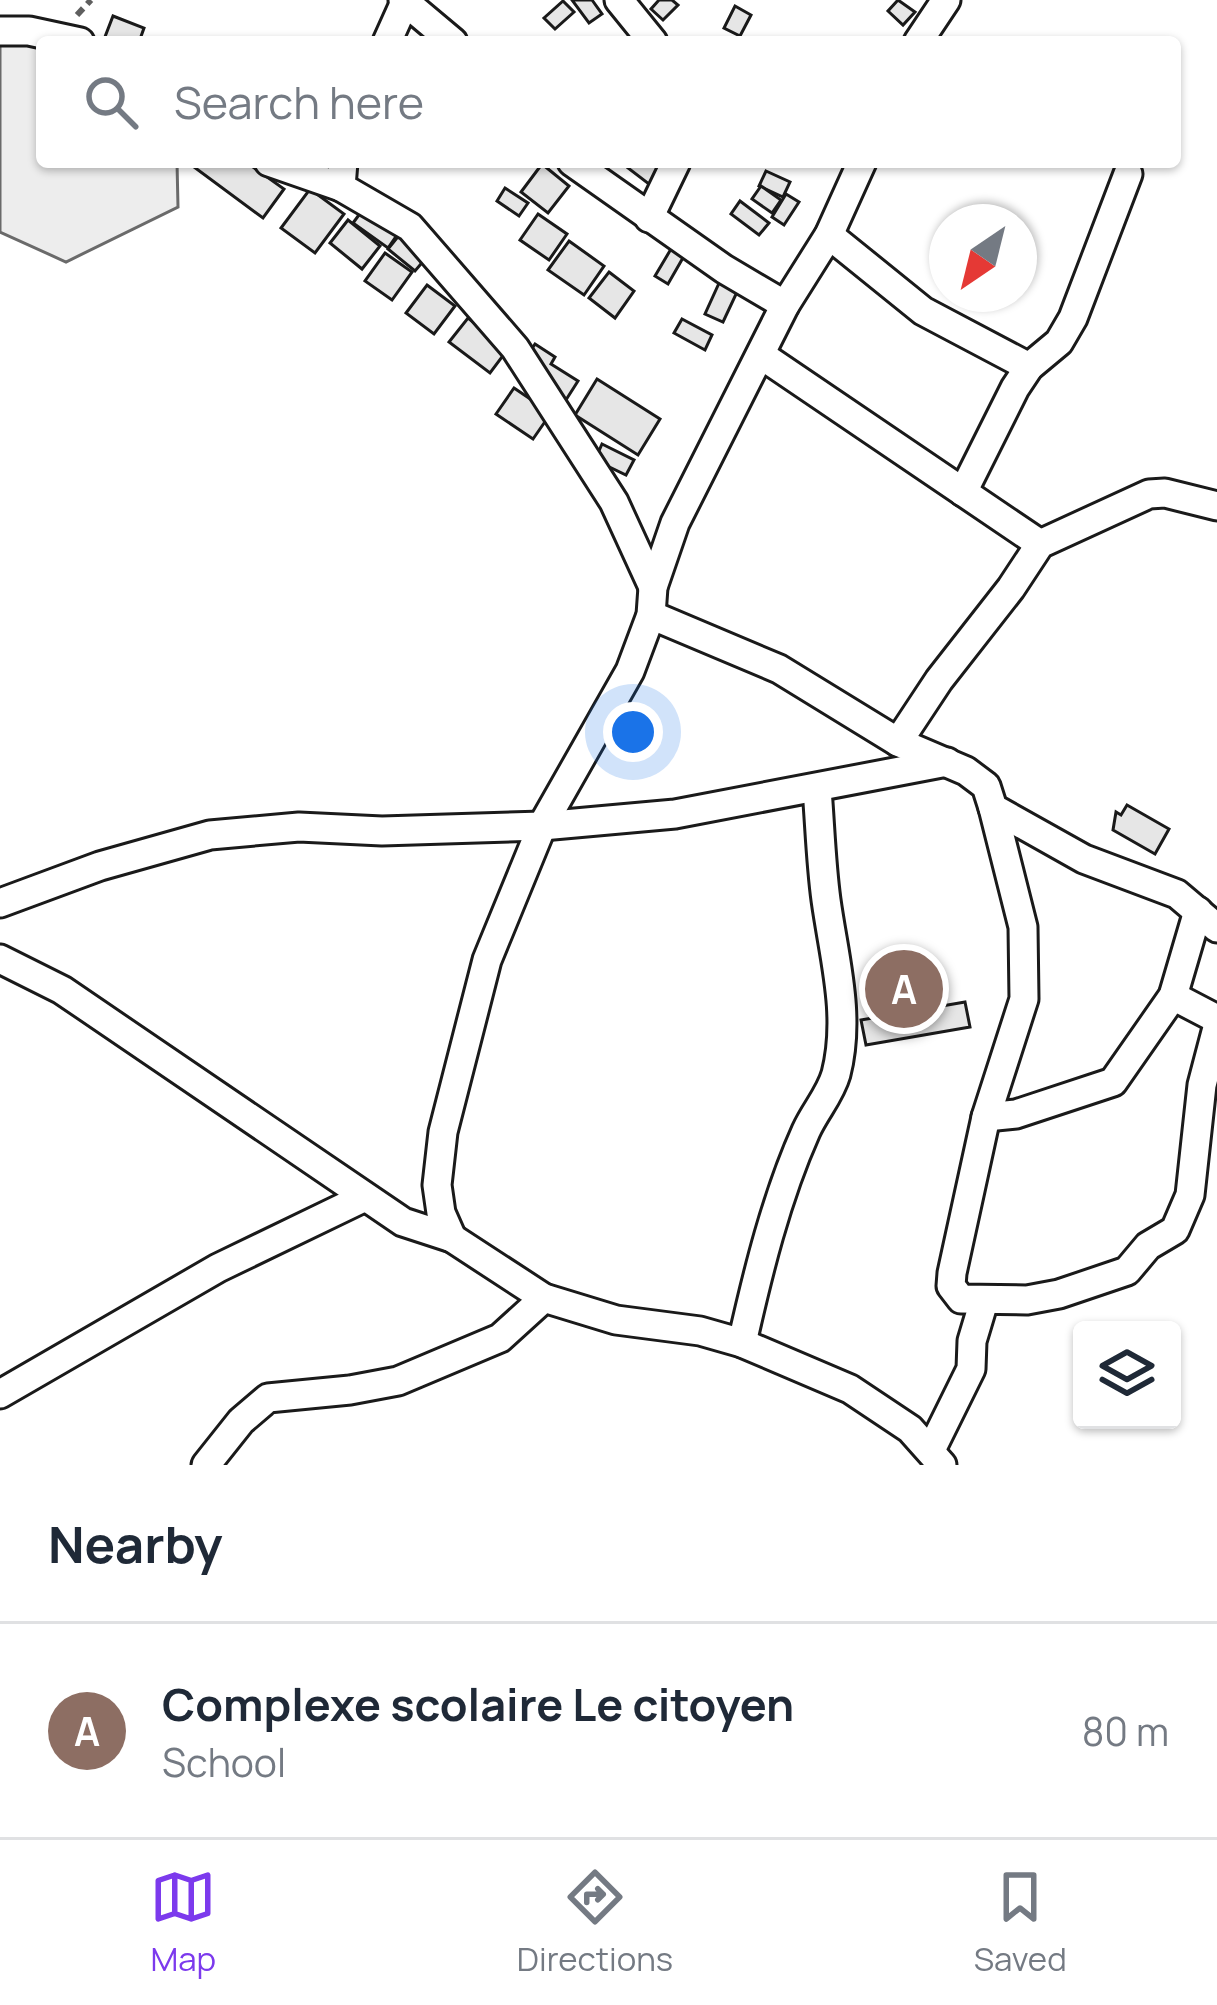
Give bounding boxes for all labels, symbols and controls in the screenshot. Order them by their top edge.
search box [36,36,1181,168]
icon: search [78,69,144,135]
text: Search here [174,71,424,133]
north arrow [929,204,1037,312]
your location [603,702,663,762]
pin: A [865,944,943,1034]
map controls [1073,1321,1181,1429]
button: layers [1073,1321,1181,1429]
text: Nearby [48,1509,223,1578]
text: Complexe scolaire Le citoyen [162,1673,794,1735]
text: A [74,1704,100,1758]
text: 80 m [1082,1704,1169,1758]
text: School [162,1735,286,1789]
tab: Map [150,1864,216,1981]
tab: Directions [517,1864,673,1981]
tab: Saved [974,1864,1067,1981]

